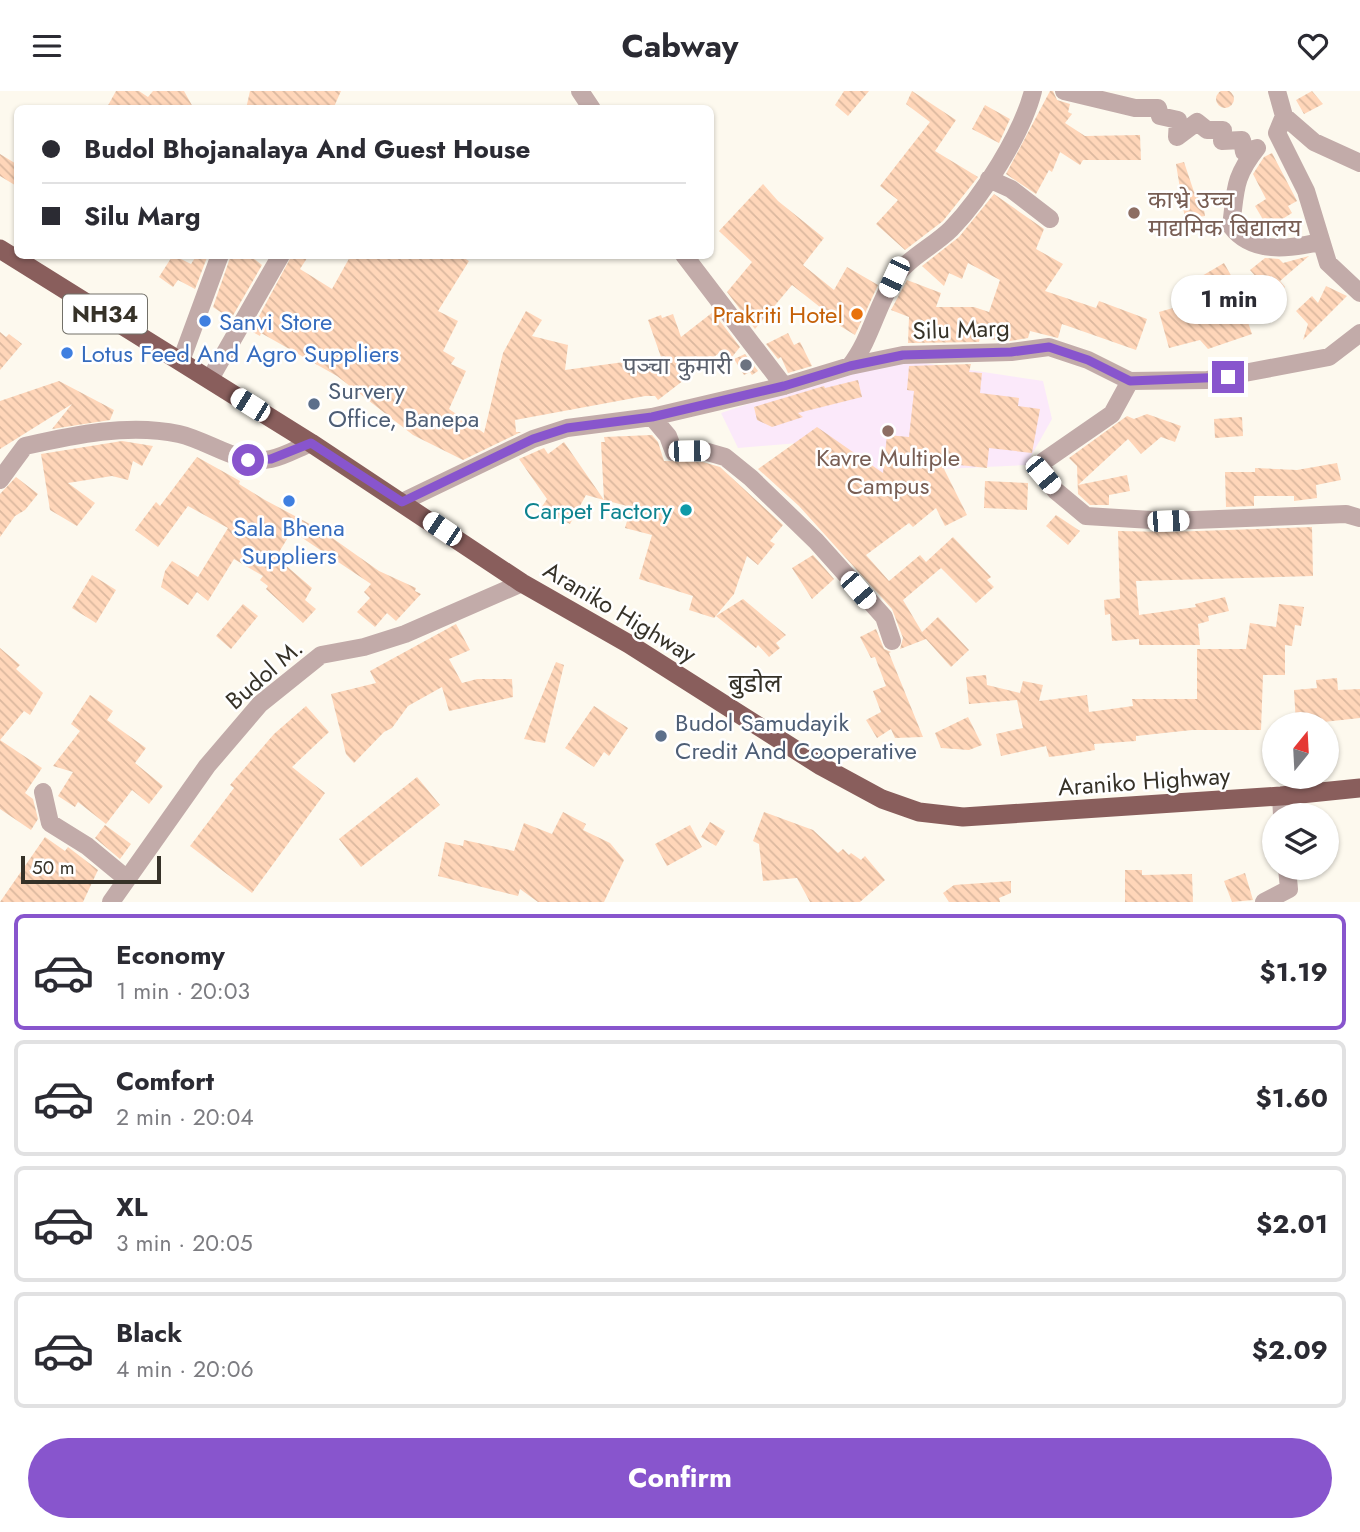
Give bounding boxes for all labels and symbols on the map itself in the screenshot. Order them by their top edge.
place label: काभ्रे उच्च माद्यमिक बिद्यालय [1148,182,1302,245]
marker: काभ्रे उच्च माद्यमिक बिद्यालय [1126,205,1142,221]
car [876,254,913,300]
callout: 1 min [1170,275,1286,324]
road number: NH34 [63,295,147,334]
place label: Prakriti Hotel [712,297,843,332]
place label: Sanvi Store [219,304,332,339]
marker: Prakriti Hotel [849,306,865,322]
street label: Silu Marg [912,310,1010,348]
marker: Sanvi Store [197,313,213,329]
place label: Lotus Feed And Agro Suppliers [81,336,399,371]
marker: Lotus Feed And Agro Suppliers [59,345,75,361]
place label: पञ्चा कुमारी [623,348,733,383]
marker: पञ्चा कुमारी [738,357,754,373]
route end [1212,361,1244,393]
place label: Survery Office, Banepa [328,373,479,436]
car [227,385,274,425]
marker: Survery Office, Banepa [306,396,322,412]
marker: Kavre Multiple Campus [880,423,896,439]
car [668,440,711,462]
place label: Kavre Multiple Campus [816,440,960,503]
route start [232,444,264,476]
car [1022,452,1065,498]
marker: Sala Bhena Suppliers [281,493,297,509]
place label: Carpet Factory [524,493,672,528]
marker: Carpet Factory [678,502,694,518]
car [419,509,466,549]
place label: Sala Bhena Suppliers [233,510,345,573]
car [1147,510,1190,532]
street label: Araniko Highway [537,552,703,672]
car [837,567,880,613]
street label: Budol M. [218,631,310,717]
district label: बुडोल [728,664,782,702]
place label: Budol Samudayik Credit And Cooperative [675,705,917,768]
north arrow [1262,712,1339,789]
marker: Budol Samudayik Credit And Cooperative [653,728,669,744]
street label: Araniko Highway [1057,757,1232,804]
scale bar [21,853,161,885]

